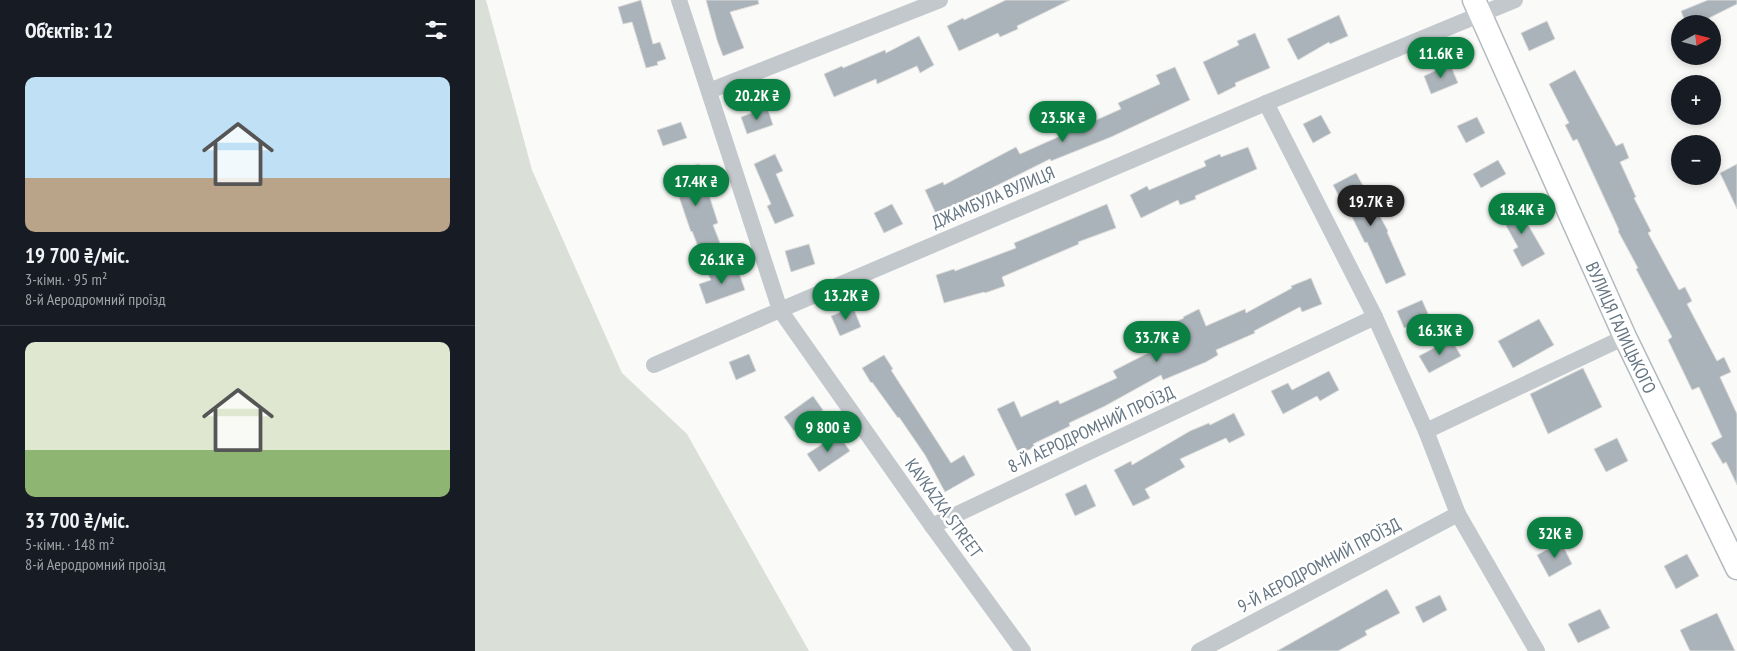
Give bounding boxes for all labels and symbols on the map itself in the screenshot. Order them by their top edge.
north arrow [1671,15,1721,65]
pin: 11.6K ₴ [1395,36,1487,79]
pin: 20.2K ₴ [711,78,803,121]
pin: 23.5K ₴ [1017,100,1109,143]
street label: ДЖАМБУЛА ВУЛИЦЯ [928,161,1058,233]
pin: 17.4K ₴ [650,164,742,207]
pin: 19.7K ₴ [1325,184,1417,227]
pin: 18.4K ₴ [1476,192,1568,235]
pin: 26.1K ₴ [676,242,768,285]
street label: ВУЛИЦЯ ГАЛИЦЬКОГО [1581,258,1662,397]
pin: 13.2K ₴ [800,278,892,321]
pin: 16.3K ₴ [1394,314,1486,356]
pin: 33.7K ₴ [1111,320,1203,363]
street label: 8-Й АЕРОДРОМНИЙ ПРОЇЗД [1004,380,1178,478]
pin: 9 800 ₴ [782,410,874,453]
street label: KAVKAZKA STREET [900,454,988,562]
street label: 9-Й АЕРОДРОМНИЙ ПРОЇЗД [1234,512,1405,618]
pin: 32K ₴ [1520,516,1590,559]

